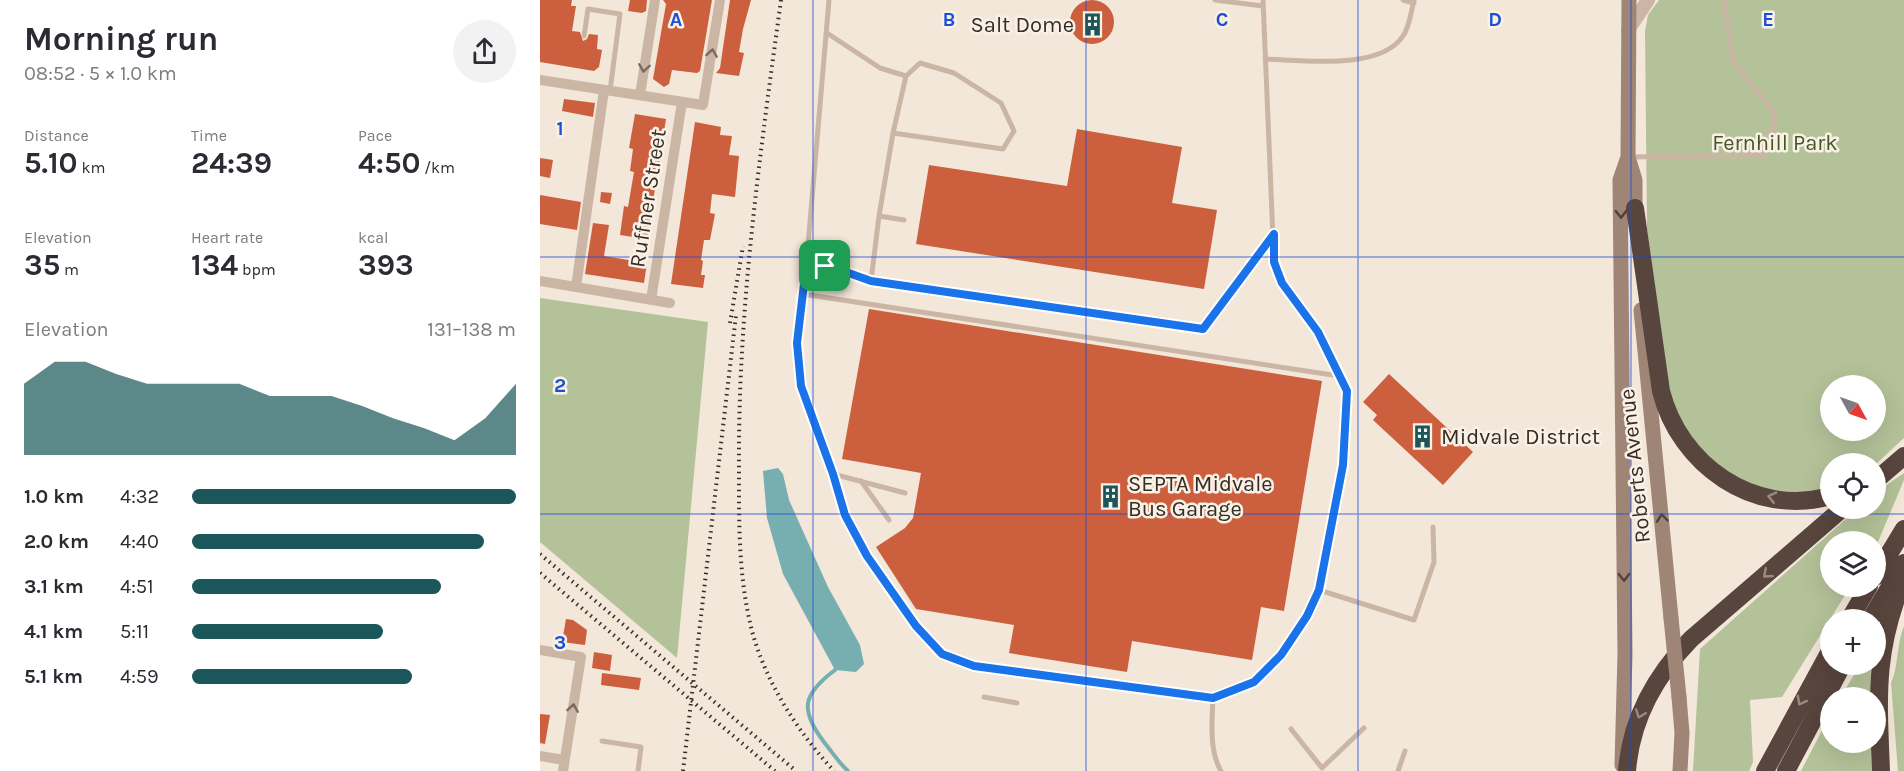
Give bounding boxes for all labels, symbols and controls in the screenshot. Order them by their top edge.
text: A [670,8,683,31]
text: B [943,8,955,31]
text: C [1216,8,1228,31]
text: D [1488,8,1502,31]
text: E [1762,8,1774,31]
building icon: Salt Dome [1079,11,1105,37]
place label: Salt Dome [971,12,1074,38]
text: Morning run [24,20,218,58]
button: share [453,20,516,83]
one-way arrow [705,48,717,57]
text: 08:52 · 5 × 1.0 km [24,62,177,85]
one-way arrow [639,64,651,73]
text: 1 [556,117,564,140]
text: Distance [24,126,89,145]
text: Time [191,126,227,145]
text: Pace [358,126,392,145]
street label: Ruffner Street [624,127,672,269]
park label: Fernhill Park [1712,130,1838,156]
text: 5.10 [24,145,78,181]
text: 24:39 [191,145,272,181]
text: 4:50 [358,145,420,181]
text: km [78,158,105,177]
text: /km [420,158,455,177]
one-way arrow [1615,210,1627,219]
text: Elevation [24,228,92,247]
text: Heart rate [191,228,263,247]
text: kcal [358,228,389,247]
pin [799,240,850,291]
text: 35 [24,247,60,283]
text: 134 [191,247,238,283]
text: 393 [358,247,414,283]
icon: arrive [808,249,841,282]
text: m [60,260,79,279]
text: bpm [238,260,276,279]
text: Elevation [24,318,109,341]
text: 131–138 m [427,318,516,341]
text: 2 [554,374,566,397]
north arrow [1820,375,1886,441]
map controls [1820,375,1886,753]
street label: Roberts Avenue [1614,387,1656,544]
building icon: Midvale District [1410,423,1436,449]
place label: Midvale District [1441,424,1600,450]
button: locate [1820,453,1886,519]
place label: SEPTA Midvale Bus Garage [1128,471,1273,522]
building icon: SEPTA Midvale Bus Garage [1097,483,1123,509]
text: 1.0 km [24,485,84,508]
text: 4:32 [120,485,159,508]
one-way arrow [1768,491,1778,504]
one-way arrow [1656,513,1669,522]
text: 2.0 km [24,530,89,553]
text: 4:40 [120,530,159,553]
button: layers [1820,531,1886,597]
one-way arrow [1763,567,1774,578]
one-way arrow [1618,573,1630,582]
text: 3.1 km [24,575,84,598]
text: 4:51 [120,575,154,598]
button: + [1820,609,1886,675]
text: 4.1 km [24,620,83,643]
text: 5:11 [120,620,149,643]
text: 3 [554,631,566,654]
text: 5.1 km [24,665,83,688]
text: 4:59 [120,665,159,688]
button: − [1820,687,1886,753]
one-way arrow [1797,695,1808,706]
one-way arrow [566,704,578,713]
one-way arrow [1635,708,1647,719]

